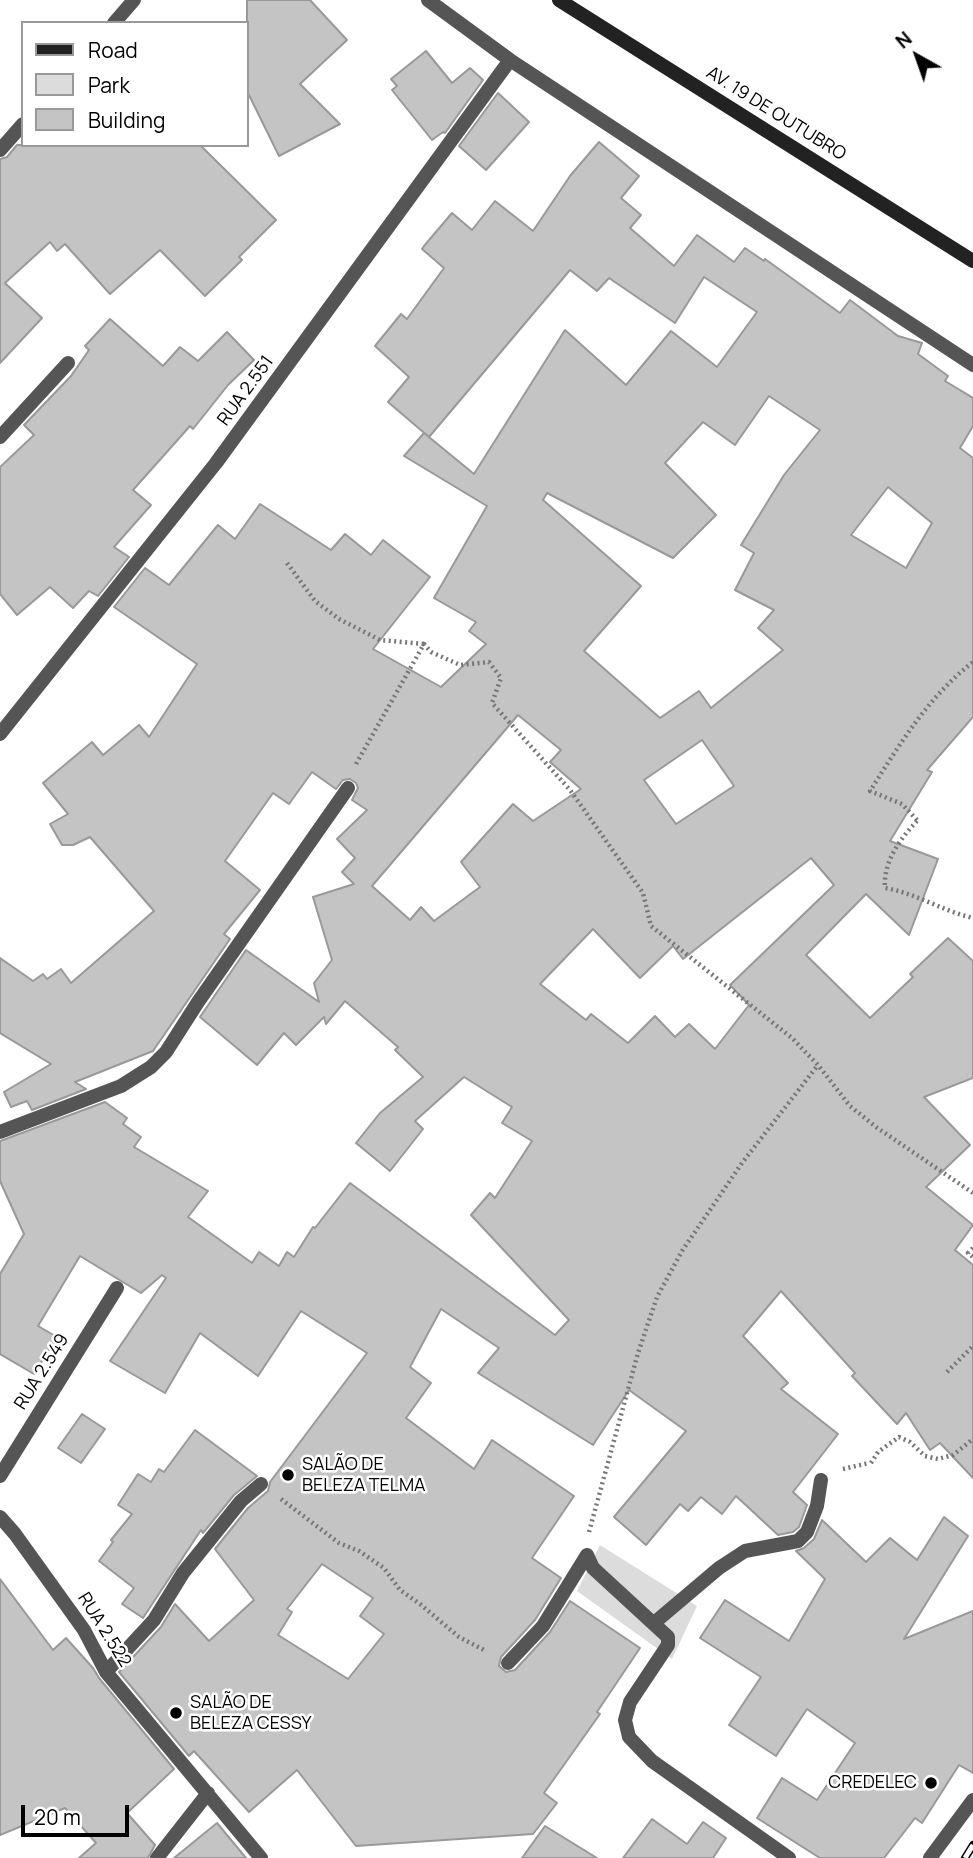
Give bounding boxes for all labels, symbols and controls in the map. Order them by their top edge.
legend [21,21,248,147]
north arrow [882,21,952,91]
text: N [890,26,917,54]
text: Road [88,36,138,64]
street label: AV. 19 DE OUTUBRO [702,62,850,166]
text: Park [88,71,130,99]
text: Building [88,106,165,134]
street label: RUA 2.551 [213,352,279,430]
street label: RUA 2.549 [10,1330,74,1414]
place label: SALÃO DE BELEZA TELMA [302,1454,426,1496]
marker: SALÃO DE BELEZA TELMA [280,1467,296,1483]
street label: RUA 2.522 [73,1589,135,1671]
place label: SALÃO DE BELEZA CESSY [190,1692,311,1734]
marker: SALÃO DE BELEZA CESSY [168,1705,184,1721]
place label: CREDELEC [828,1772,917,1794]
marker: CREDELEC [923,1775,939,1791]
scale bar [24,1792,133,1836]
text: 20 m [34,1803,81,1831]

